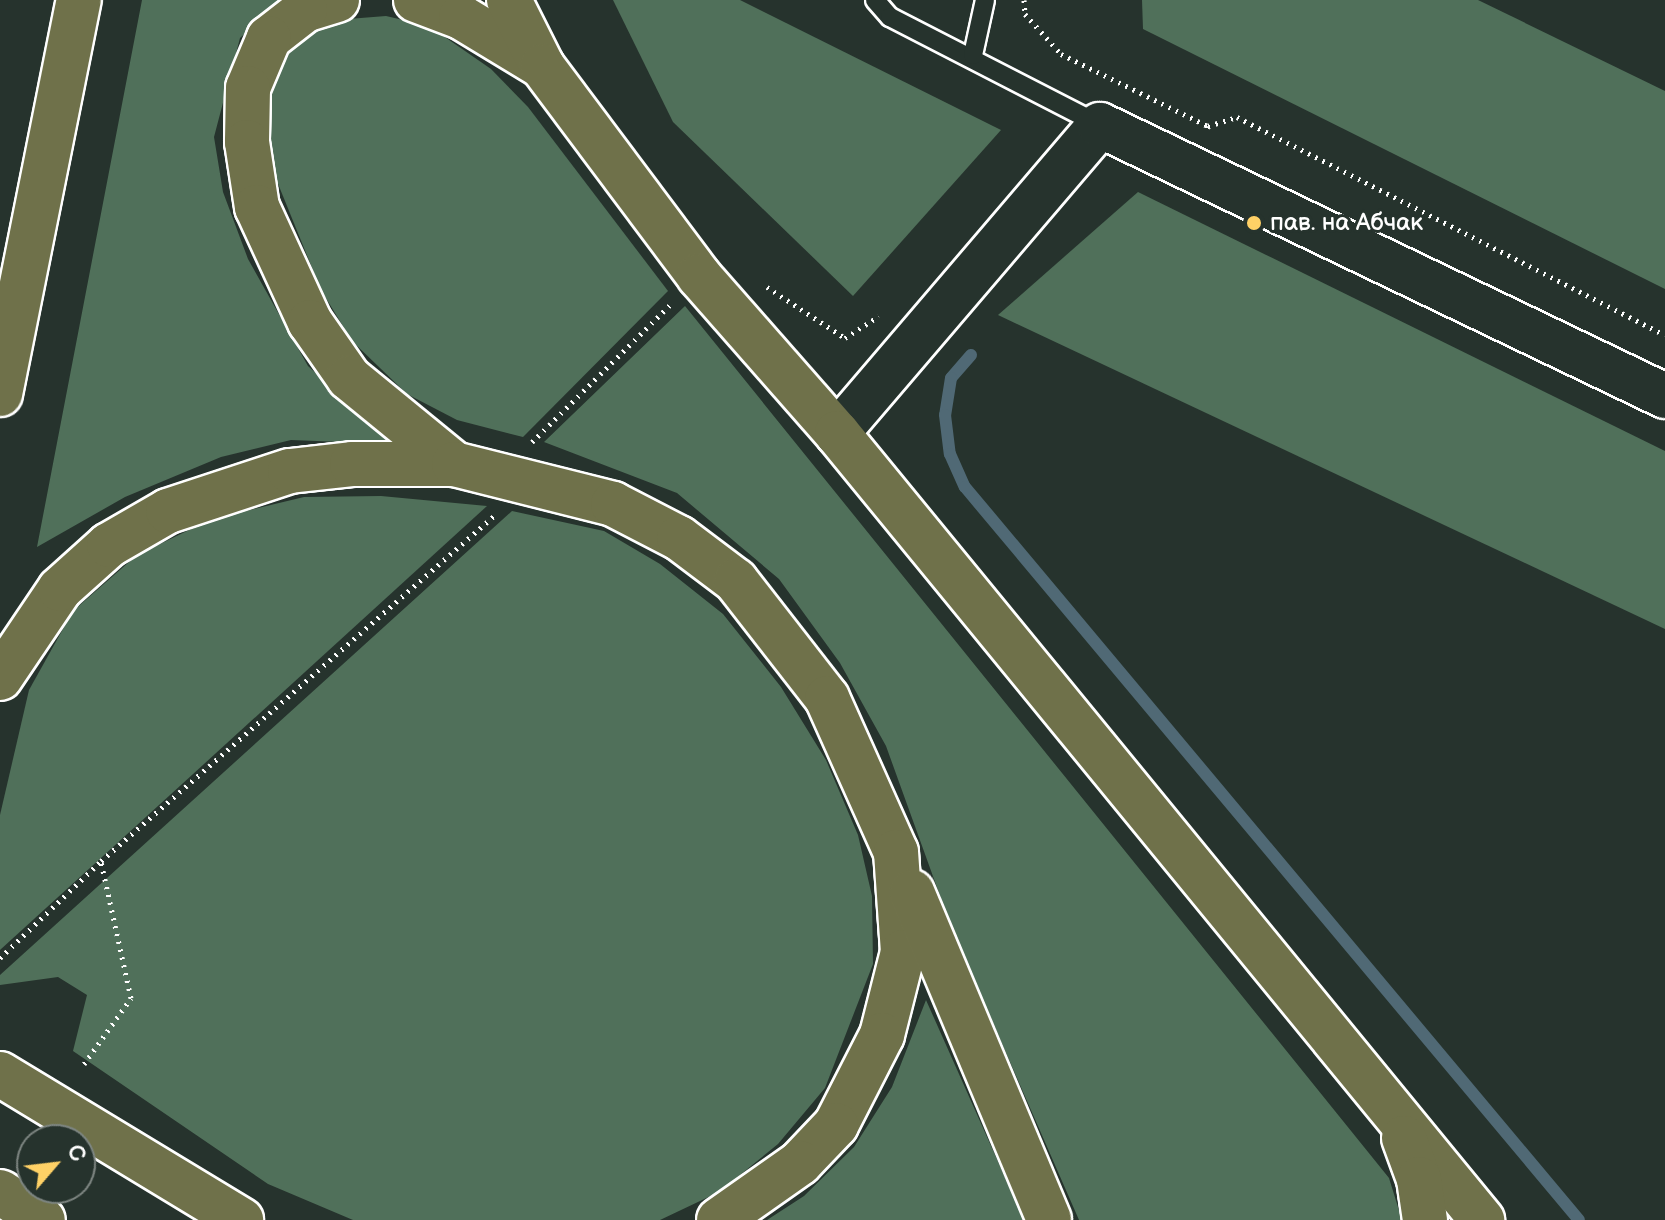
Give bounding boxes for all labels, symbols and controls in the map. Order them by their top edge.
place label: пав. на Абчак [1270,209,1423,237]
marker: пав. на Абчак [1245,214,1263,232]
north arrow [16,1124,96,1204]
text: С [60,1140,91,1167]

